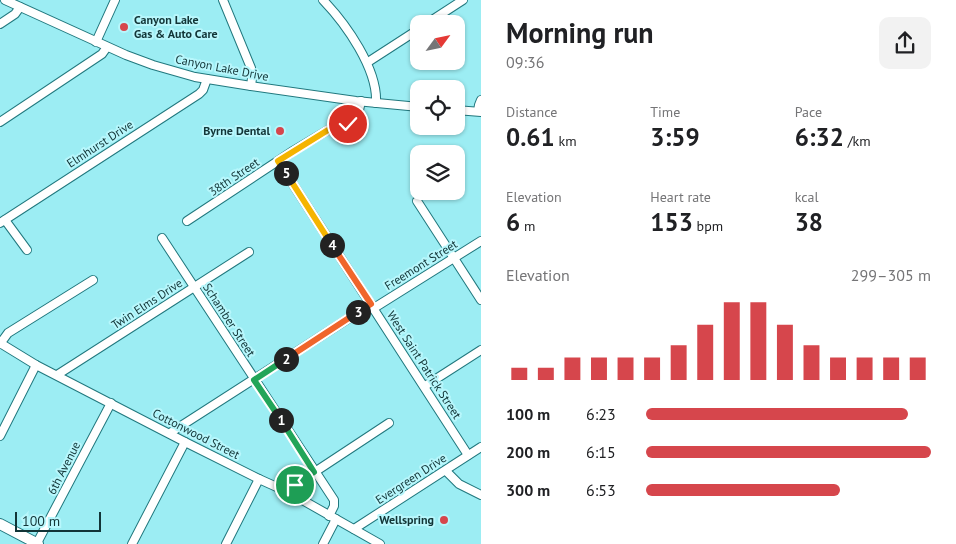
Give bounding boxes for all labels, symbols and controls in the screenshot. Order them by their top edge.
place label: Canyon Lake Gas & Auto Care [134,12,218,41]
text: Morning run [506,14,654,51]
north arrow [410,15,465,70]
map controls [410,15,465,200]
button: share [879,17,931,69]
marker: Canyon Lake Gas & Auto Care [118,21,130,33]
street label: Canyon Lake Drive [174,51,270,84]
text: 09:36 [506,52,544,72]
button: locate [410,80,465,135]
pin [327,103,369,145]
text: Distance [506,103,557,121]
text: Time [650,103,680,121]
text: Pace [795,103,822,121]
icon: check [334,110,362,138]
street label: Elmhurst Drive [64,117,136,171]
text: 0.61 [506,121,555,153]
text: 3:59 [650,121,700,153]
text: 6:32 [795,121,844,153]
place label: Byrne Dental [203,123,270,138]
marker: Byrne Dental [274,125,286,137]
text: km [555,132,577,150]
text: /km [844,132,871,150]
button: layers [410,145,465,200]
street label: 38th Street [206,154,262,199]
pin: 5 [274,160,298,186]
text: 5 [283,164,290,182]
text: Elevation [506,188,562,206]
text: Heart rate [650,188,711,206]
text: kcal [795,188,819,206]
text: 6 [506,206,520,238]
text: 153 [650,206,693,238]
text: 38 [795,206,823,238]
text: m [520,217,535,235]
text: bpm [693,217,723,235]
pin: 4 [320,232,344,258]
text: 4 [329,236,336,254]
street label: Freemont Street [382,236,460,293]
text: Elevation [506,265,570,285]
text: 299–305 m [851,265,931,285]
street label: Twin Elms Drive [108,275,185,332]
street label: Schamber Street [200,280,259,359]
pin: 3 [346,300,370,324]
text: 3 [355,303,362,321]
street label: West Saint Patrick Street [384,308,465,421]
pin: 2 [274,346,298,372]
text: 2 [283,350,290,368]
text: 100 m [506,404,550,424]
text: 6:23 [586,404,616,424]
street label: Cottonwood Street [150,405,242,462]
pin: 1 [268,408,294,432]
text: 1 [278,411,285,429]
street label: 6th Avenue [44,439,83,497]
text: 200 m [506,442,550,462]
text: 6:15 [586,442,616,462]
street label: Evergreen Drive [372,450,449,507]
pin [274,464,316,506]
icon: arrive [281,471,309,499]
text: 300 m [506,480,550,500]
text: 6:53 [586,480,616,500]
scale bar [15,509,101,532]
text: 100 m [22,512,60,530]
place label: Wellspring [379,512,434,527]
marker: Wellspring [438,514,450,526]

